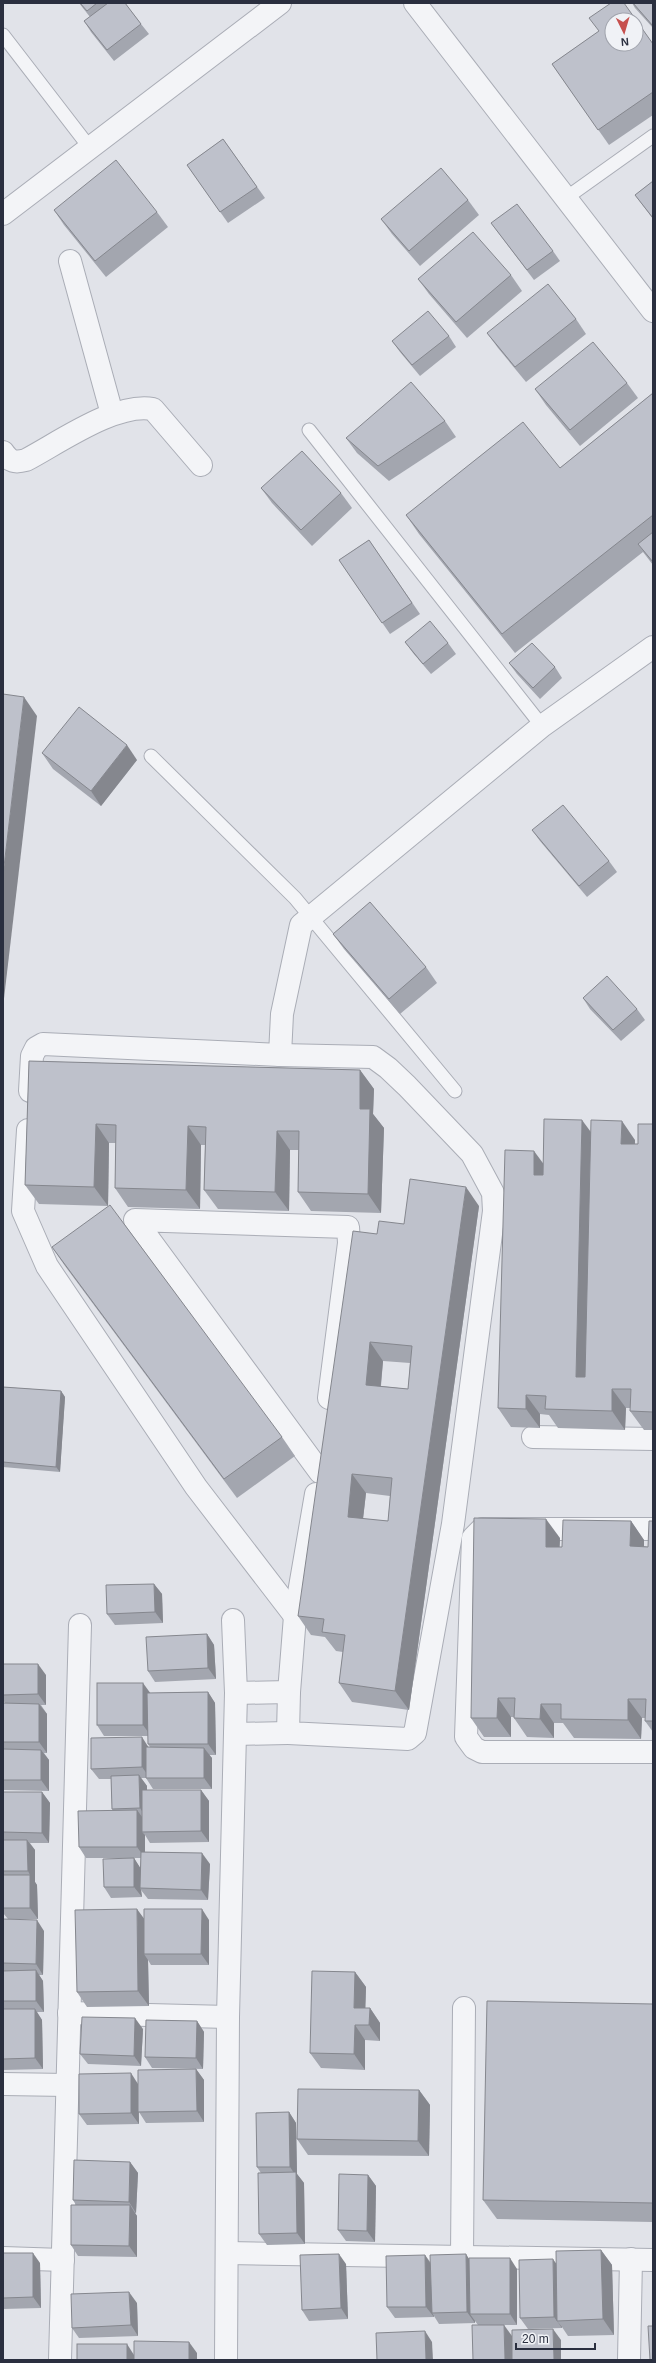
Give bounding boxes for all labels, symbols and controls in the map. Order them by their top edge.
north arrow [604,12,644,52]
text: N [620,36,629,48]
scale bar [516,2325,595,2351]
text: 20 m [522,2332,549,2346]

